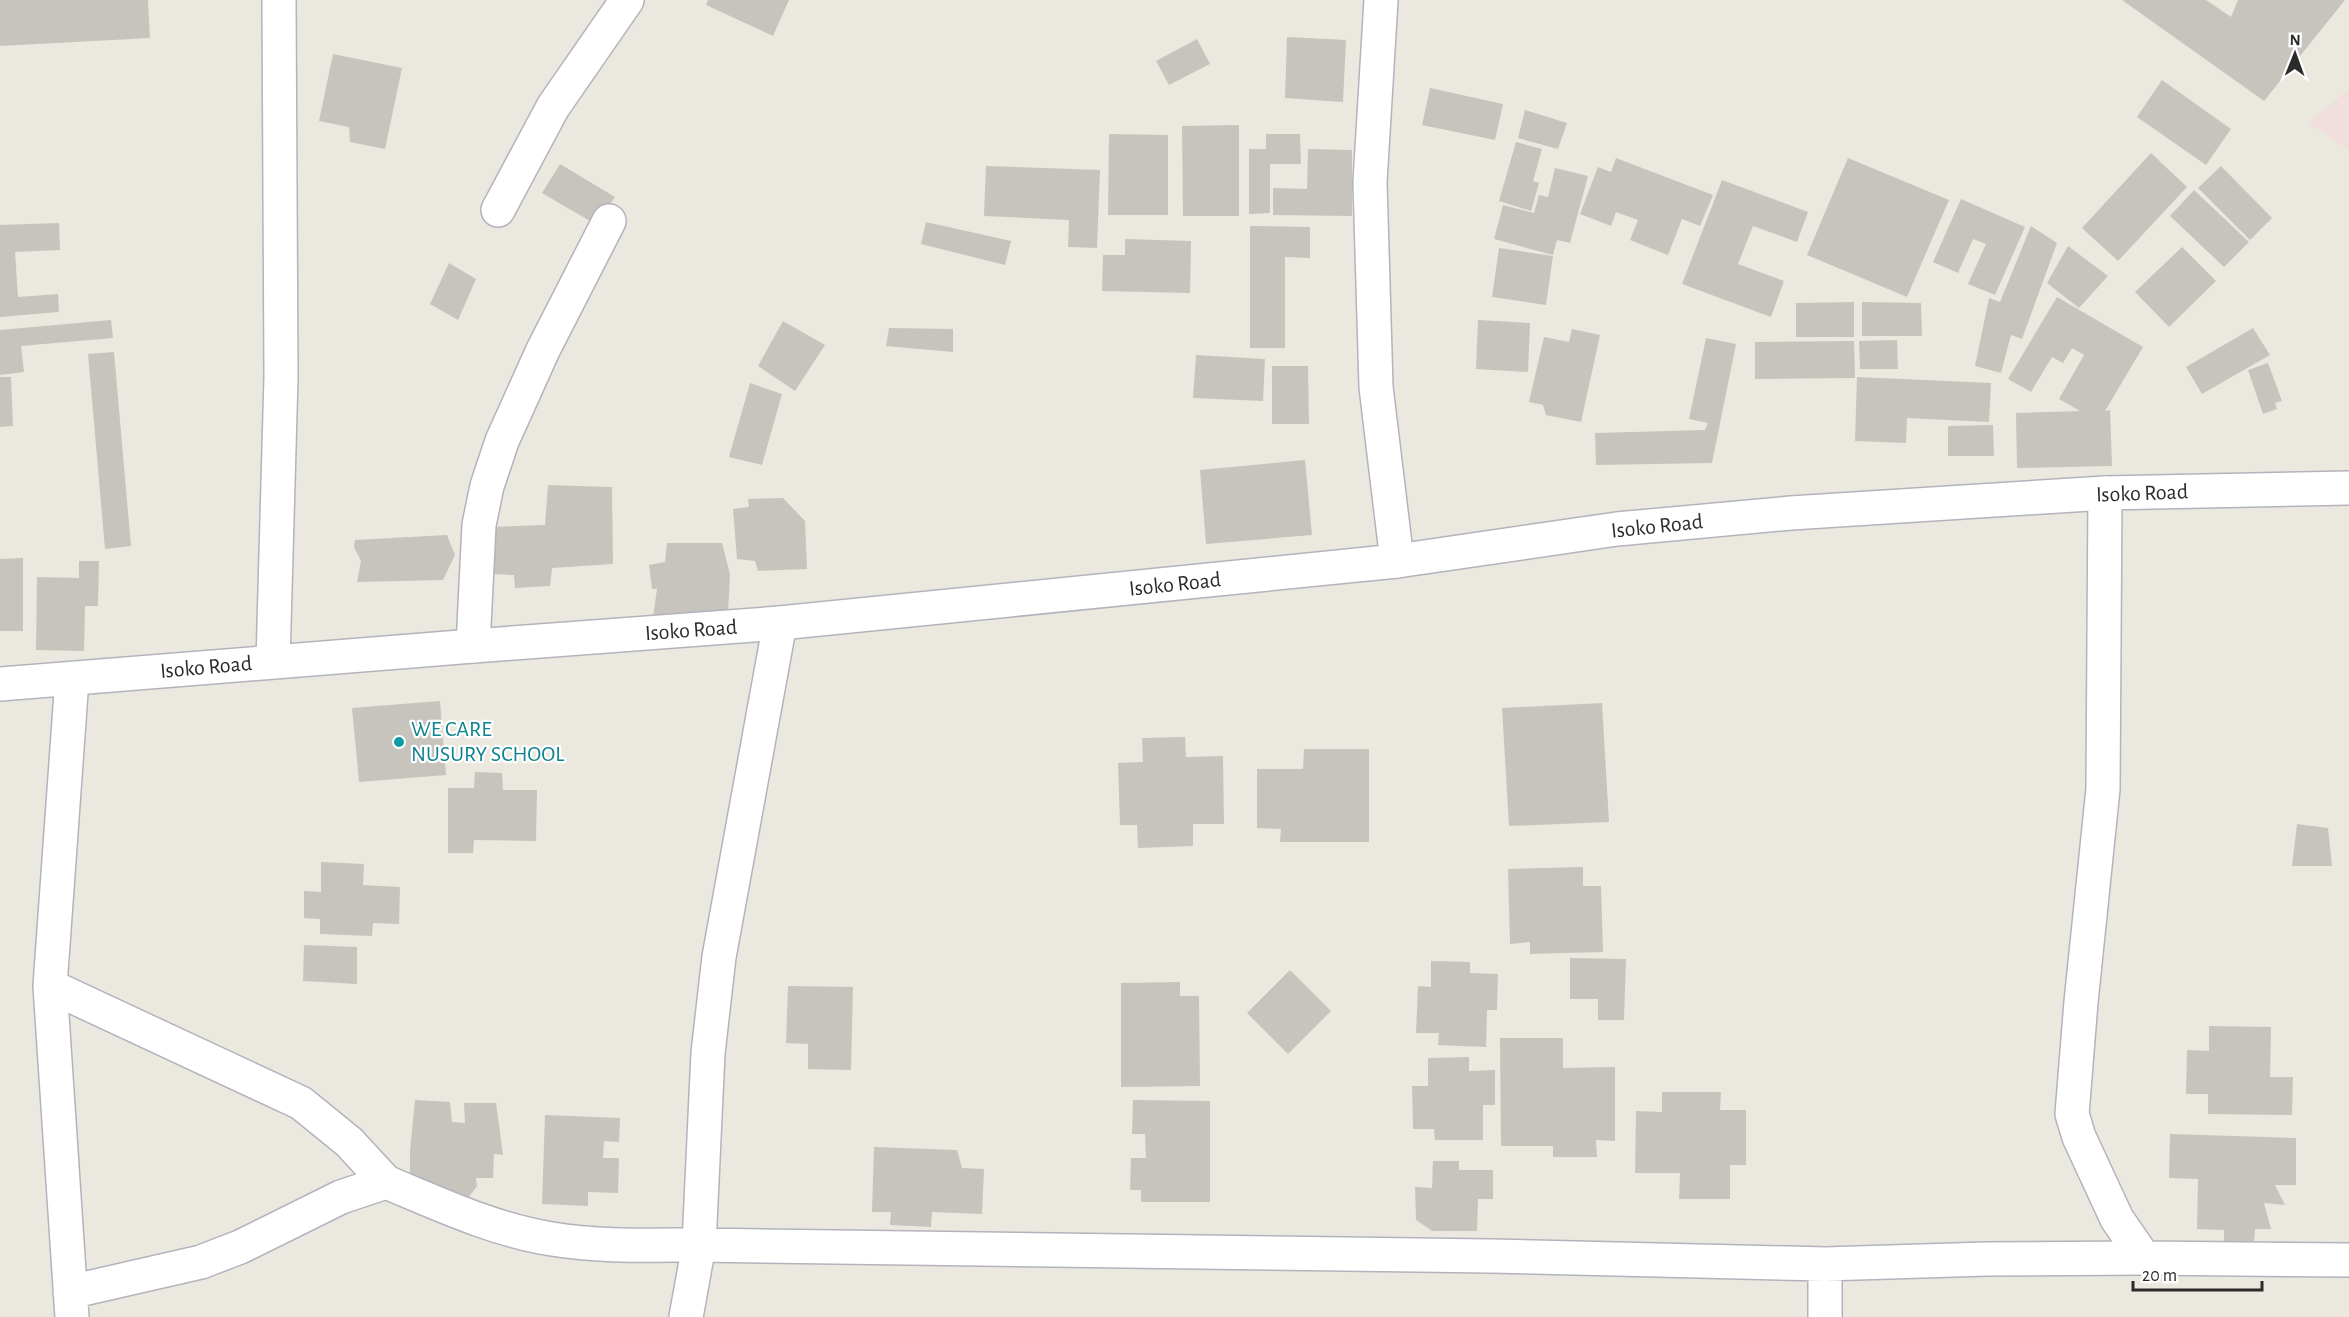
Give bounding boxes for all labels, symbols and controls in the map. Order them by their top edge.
north arrow [2265,24,2325,84]
text: N [2290,32,2301,48]
street label: Isoko Road [2096,480,2188,506]
street label: Isoko Road [1610,510,1704,542]
street label: Isoko Road [1128,568,1222,600]
street label: Isoko Road [644,616,738,644]
street label: Isoko Road [159,652,253,682]
place label: WE CARE NUSURY SCHOOL [411,718,565,765]
marker: WE CARE NUSURY SCHOOL [392,735,406,749]
scale bar [2133,1254,2262,1292]
text: 20 m [2142,1267,2177,1285]

